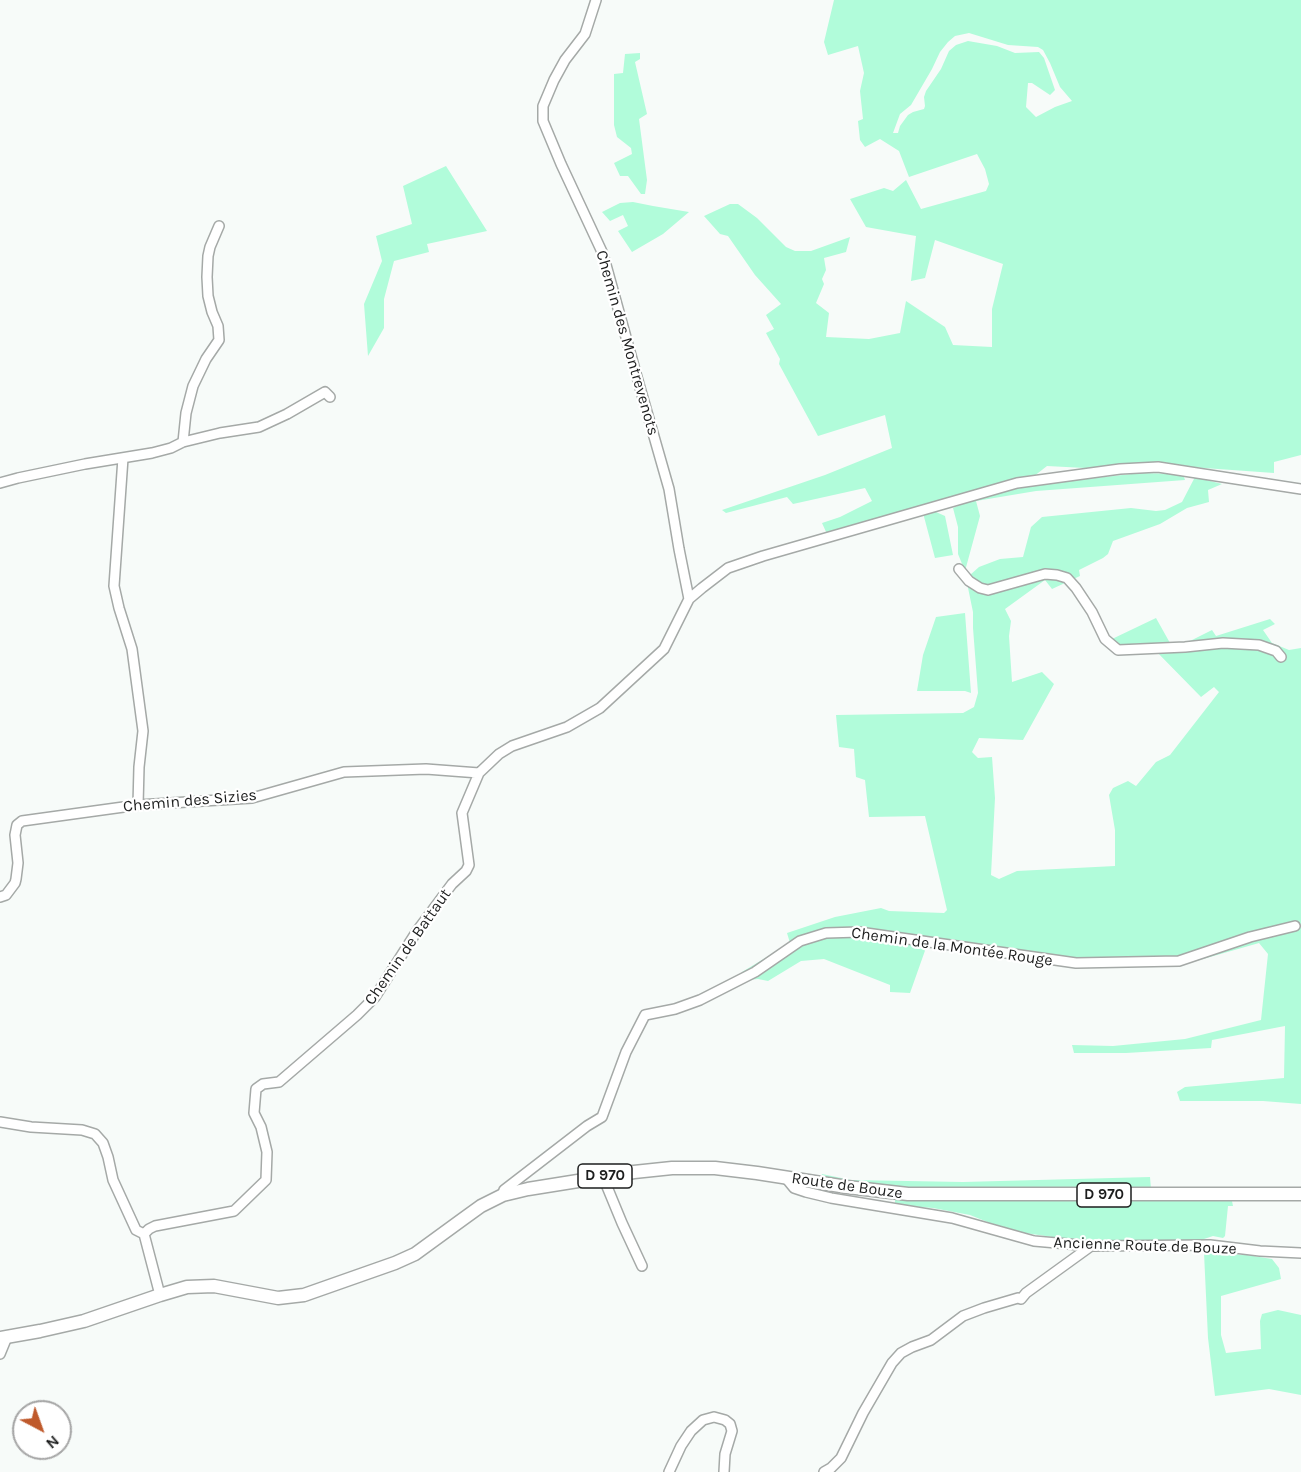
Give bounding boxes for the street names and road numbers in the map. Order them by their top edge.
street label: Chemin des Montrevenots [591,248,663,438]
street label: Chemin des Sizies [122,786,258,816]
street label: Chemin de Battaut [361,885,455,1009]
street label: Chemin de la Montée Rouge [850,923,1054,971]
road number: D 970 [578,1164,632,1188]
street label: Route de Bouze [790,1169,904,1203]
road number: D 970 [1077,1183,1131,1207]
street label: Ancienne Route de Bouze [1053,1233,1237,1259]

